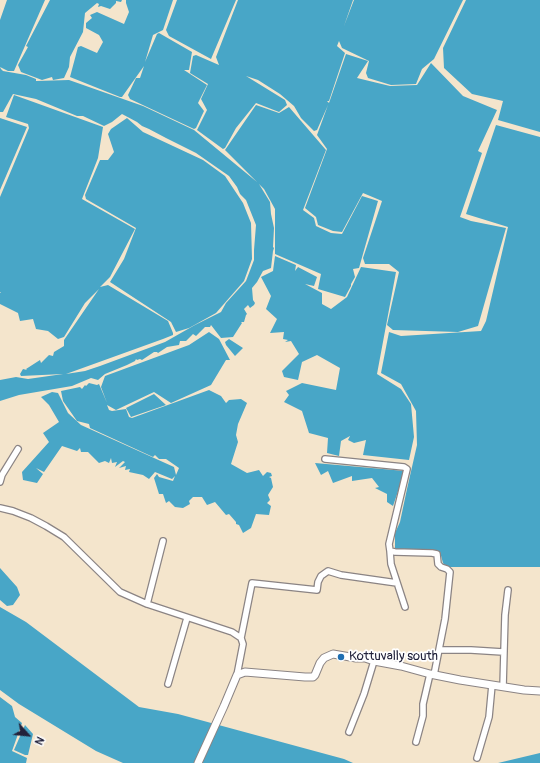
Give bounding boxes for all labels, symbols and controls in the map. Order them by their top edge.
place label: Kottuvally south [349,649,438,665]
marker: Kottuvally south [336,652,346,662]
north arrow [8,715,48,755]
text: N [32,734,47,747]

